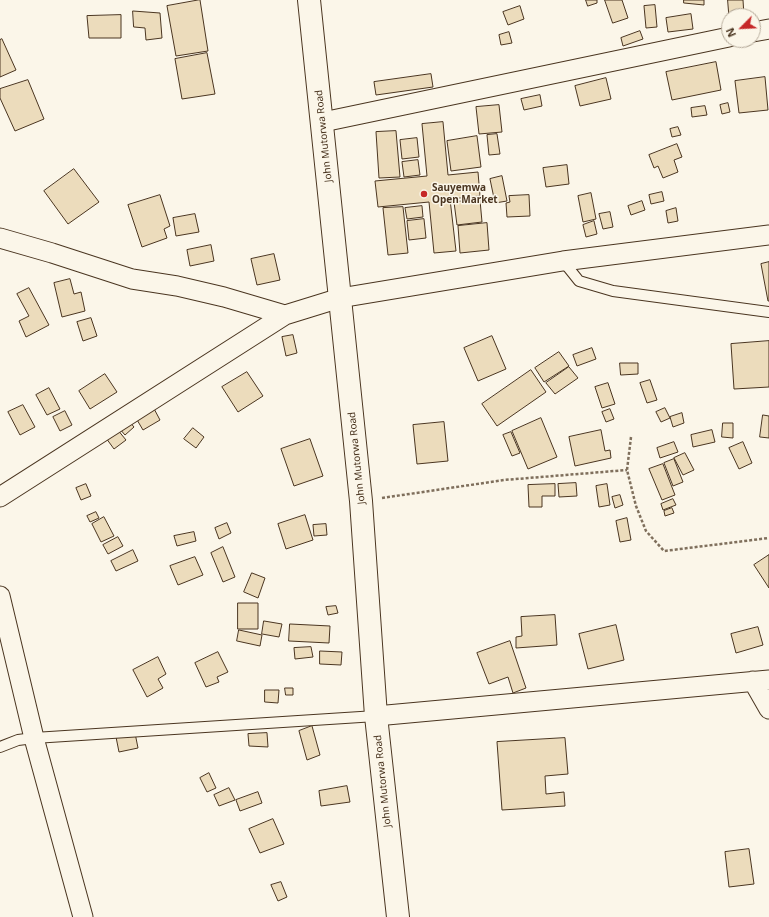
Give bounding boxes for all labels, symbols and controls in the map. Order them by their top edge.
north arrow [721,8,761,48]
text: N [722,26,739,40]
street label: John Mutorwa Road [313,89,335,183]
place label: Sauyemwa Open Market [432,182,498,206]
marker: Sauyemwa Open Market [419,189,429,199]
street label: John Mutorwa Road [346,411,368,505]
street label: John Mutorwa Road [372,734,394,828]

